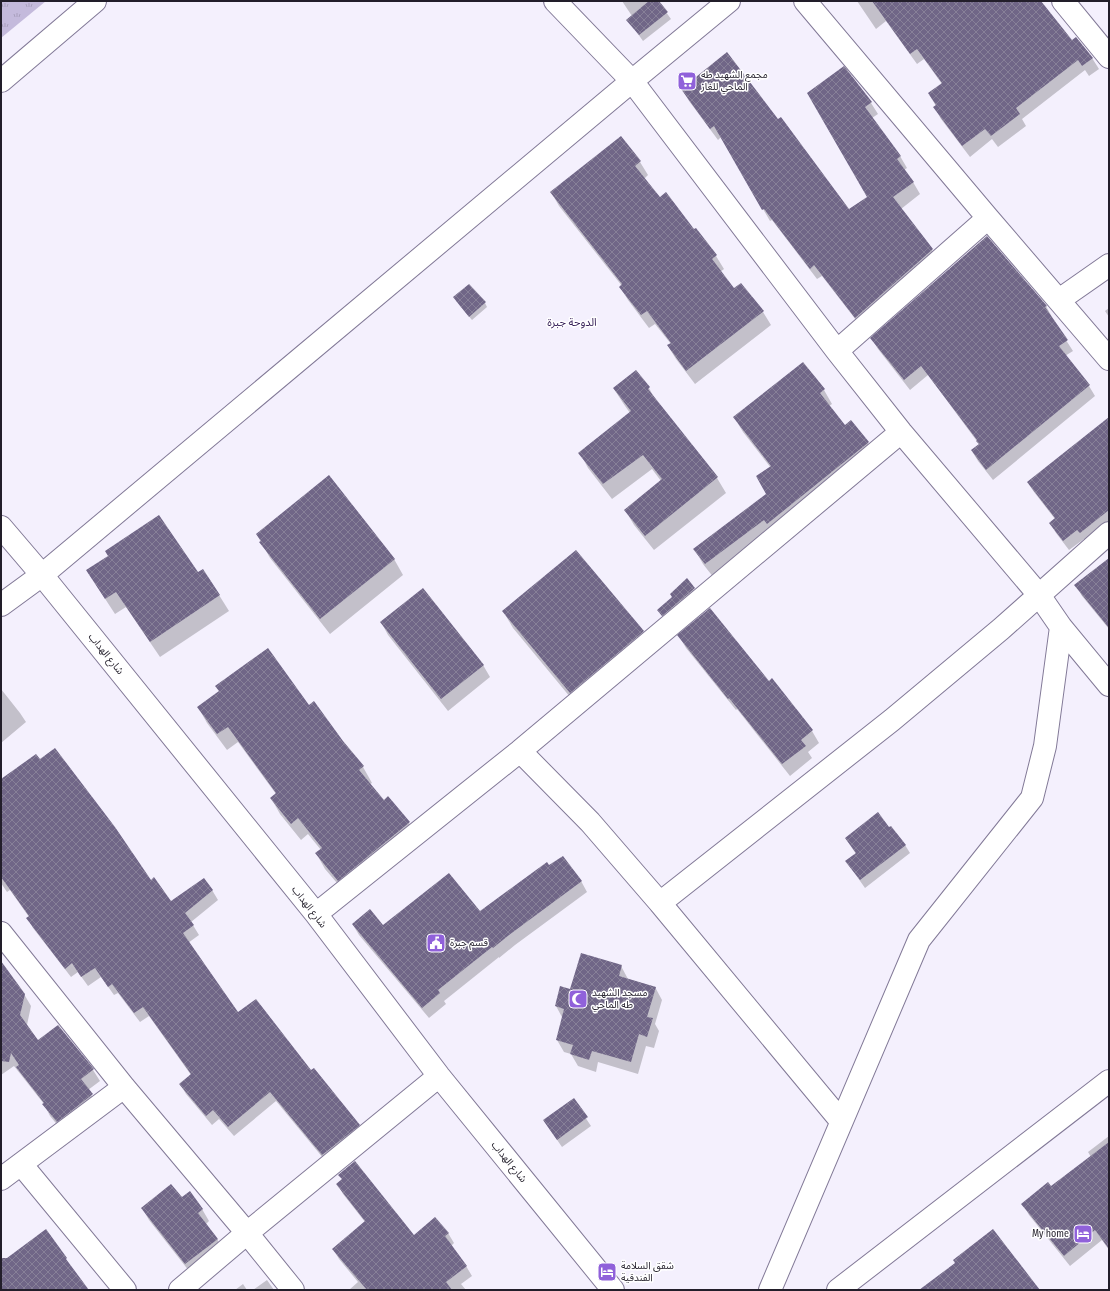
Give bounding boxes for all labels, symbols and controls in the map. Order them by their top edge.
place label: مجمع الشهيد طه الماحي للغاز [700,69,768,94]
supermarket icon: مجمع الشهيد طه الماحي للغاز [676,70,698,92]
district label: الدوحة جبرة [547,316,597,329]
street label: شارع الهداب [85,631,126,678]
street label: شارع الهداب [288,884,329,931]
public building icon: قسم جبرة [425,932,447,954]
place label: قسم جبرة [450,937,488,950]
place label: مسجد الشهيد طه الماحي [592,987,647,1012]
mosque icon: مسجد الشهيد طه الماحي [567,988,589,1010]
street label: شارع الهداب [488,1139,529,1186]
hotel icon: My home [1072,1223,1094,1245]
place label: My home [1032,1228,1069,1240]
place label: شقق السلامة الفندقية [621,1260,674,1284]
hotel icon: شقق السلامة الفندقية [596,1261,618,1283]

